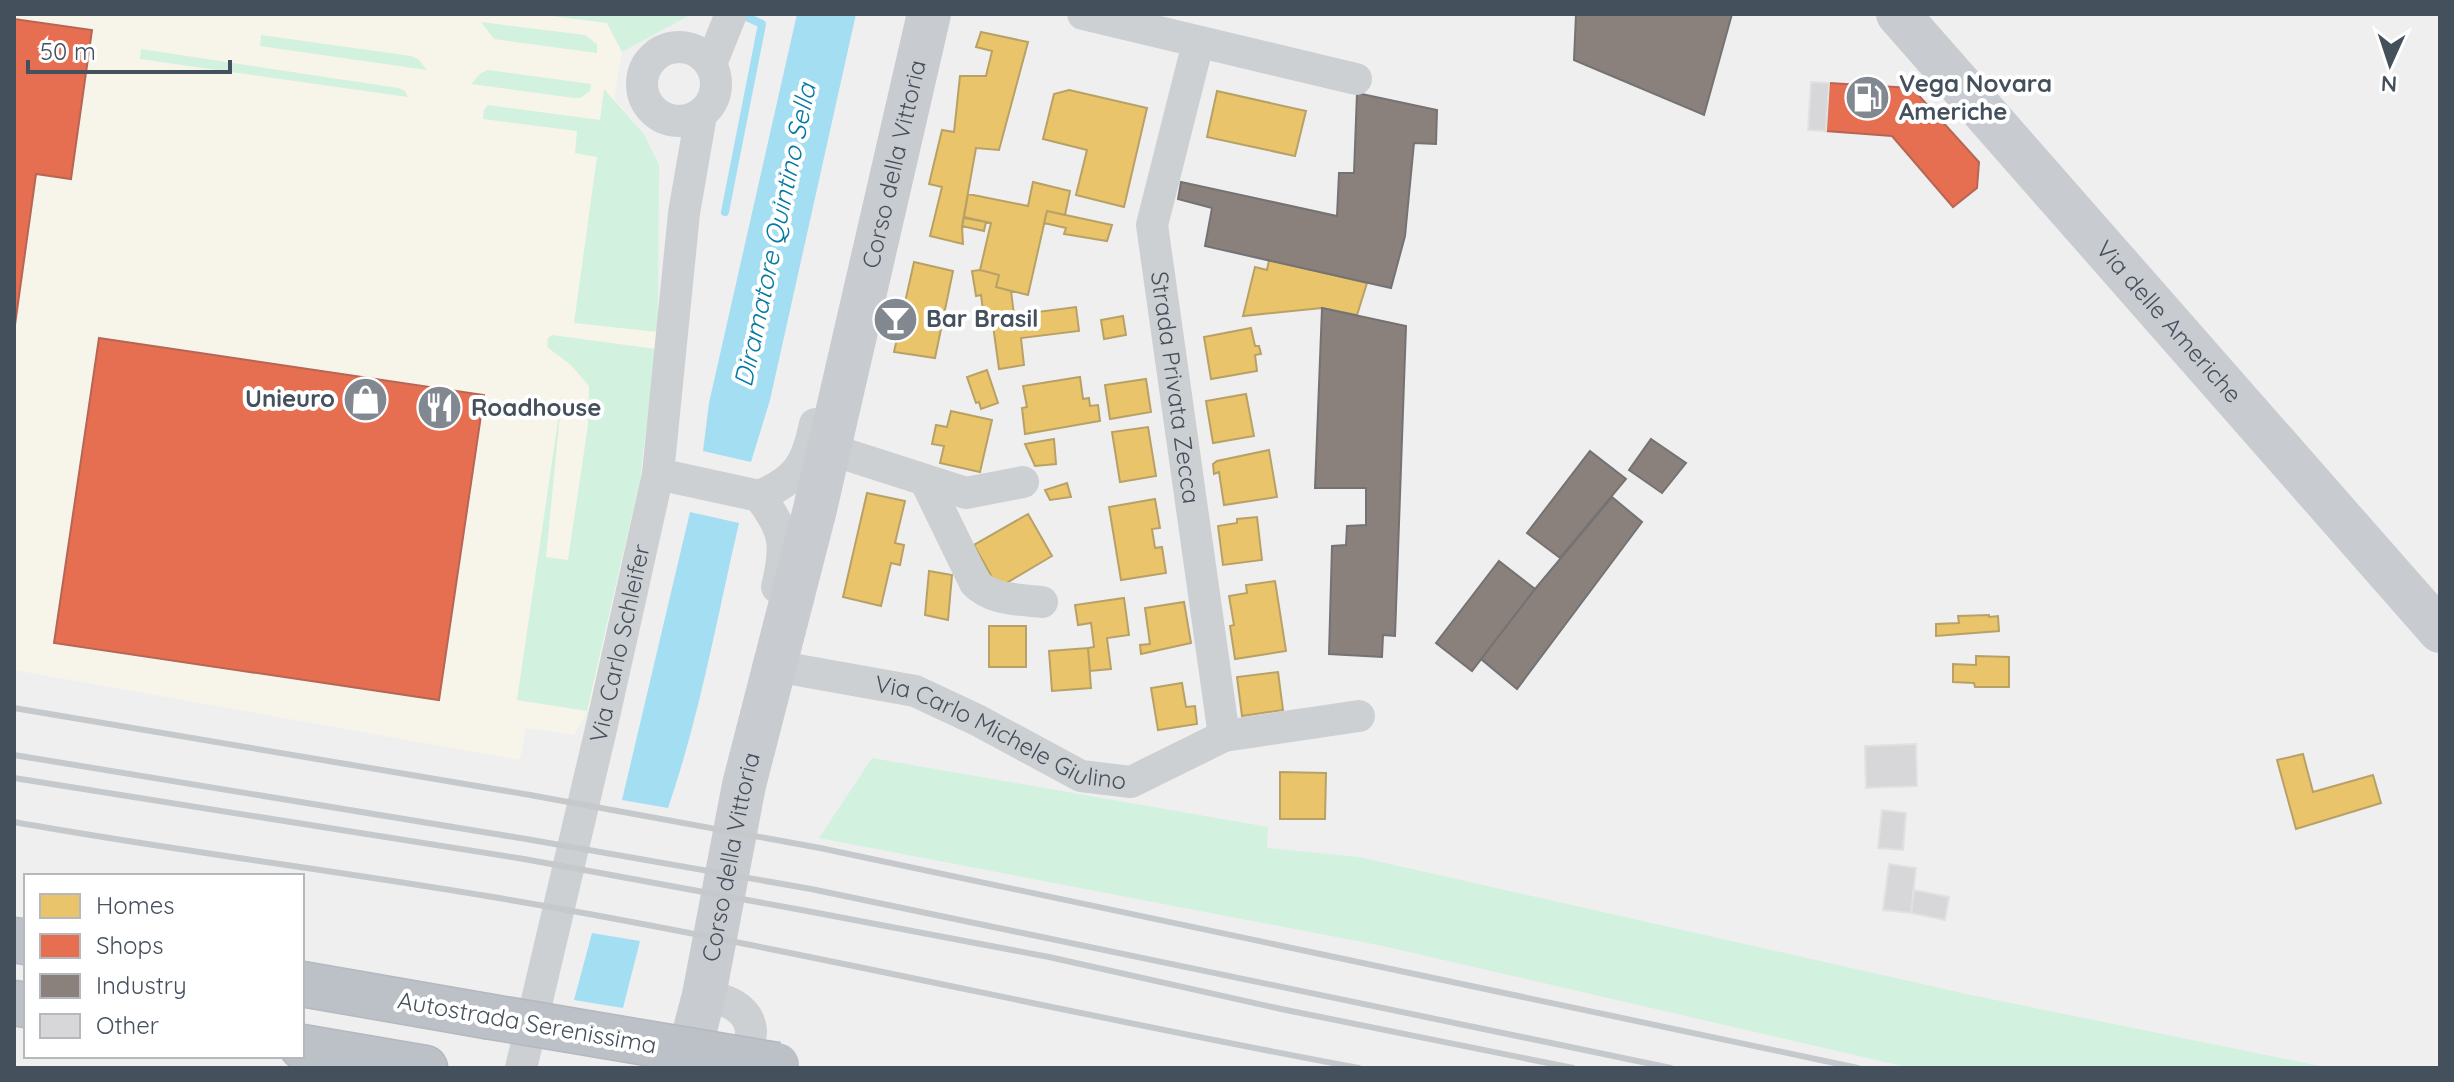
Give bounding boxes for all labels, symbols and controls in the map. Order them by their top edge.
scale bar [28,24,230,74]
north arrow [2350,24,2430,104]
text: 50 m [40,36,96,66]
street label: Corso della Vittoria [855,57,932,271]
place label: Vega Novara Americhe [1899,68,2052,126]
text: N [2380,70,2398,98]
fuel station icon: Vega Novara Americhe [1844,74,1892,122]
water label: Diramatore Quintino Sella [726,79,823,390]
street label: Via delle Americhe [2090,234,2249,409]
street label: Strada Privata Zecca [1145,269,1207,506]
bar icon: Bar Brasil [871,295,919,343]
place label: Bar Brasil [926,303,1039,333]
shop icon: Unieuro [342,375,390,423]
place label: Unieuro [245,383,335,413]
restaurant icon: Roadhouse [416,384,464,432]
place label: Roadhouse [471,392,601,422]
street label: Via Carlo Schleifer [582,541,656,745]
street label: Via Carlo Michele Giulino [873,668,1128,795]
street label: Corso della Vittoria [695,749,766,964]
legend [24,874,304,1058]
text: Homes [96,890,174,920]
text: Shops [96,930,163,960]
text: Industry [96,970,187,1000]
street label: Autostrada Serenissima [395,984,659,1060]
text: Other [96,1010,159,1040]

